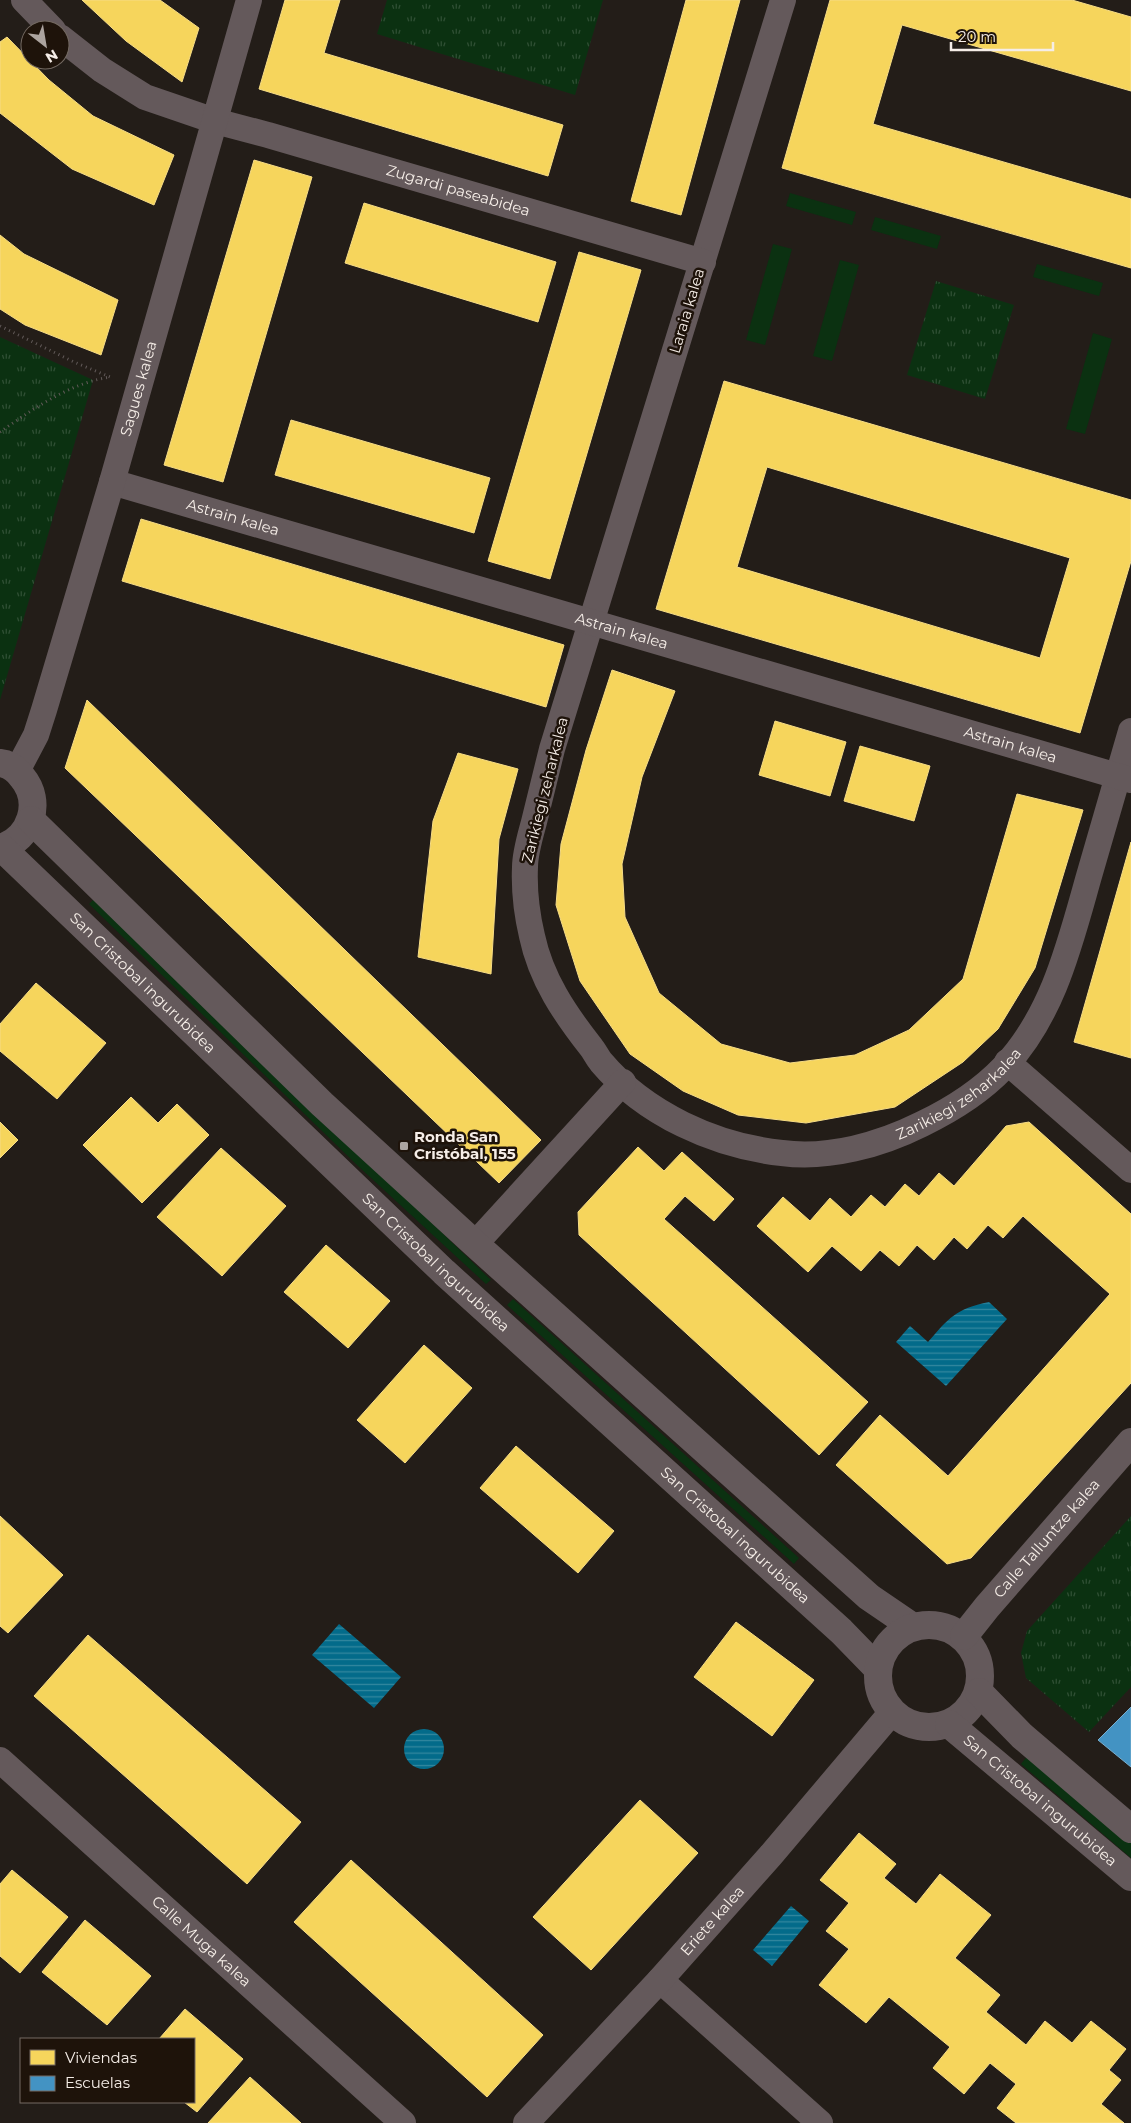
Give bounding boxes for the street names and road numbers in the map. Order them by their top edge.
street label: Zugardi paseabidea [384,160,532,220]
street label: Laraia kalea [665,266,708,356]
street label: Sagues kalea [116,339,161,438]
street label: Astrain kalea [184,494,282,539]
street label: Astrain kalea [573,608,671,653]
street label: Zarikiegi zeharkalea [517,715,572,865]
street label: Astrain kalea [962,722,1059,767]
street label: San Cristobal ingurubidea [66,908,220,1057]
street label: Zarikiegi zeharkalea [893,1044,1025,1144]
street label: San Cristobal ingurubidea [358,1189,514,1336]
street label: San Cristobal ingurubidea [657,1462,814,1607]
street label: Calle Talluntze kalea [989,1475,1104,1602]
street label: San Cristobal ingurubidea [960,1730,1121,1870]
street label: Eriete kalea [676,1882,748,1960]
street label: Calle Muga kalea [148,1891,255,1991]

